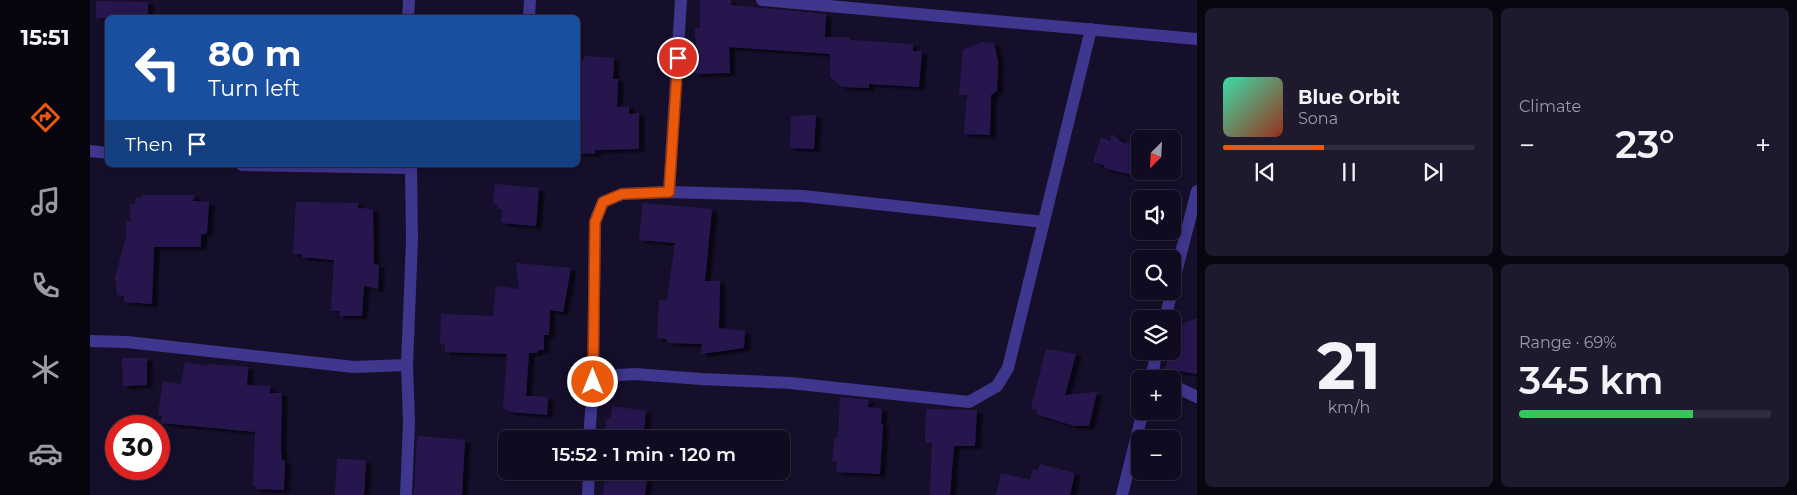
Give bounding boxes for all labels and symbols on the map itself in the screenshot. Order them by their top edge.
pin [657,37,699,79]
north arrow [1131,130,1181,180]
position arrow [566,355,618,407]
speed limit sign: 30 [105,415,170,480]

